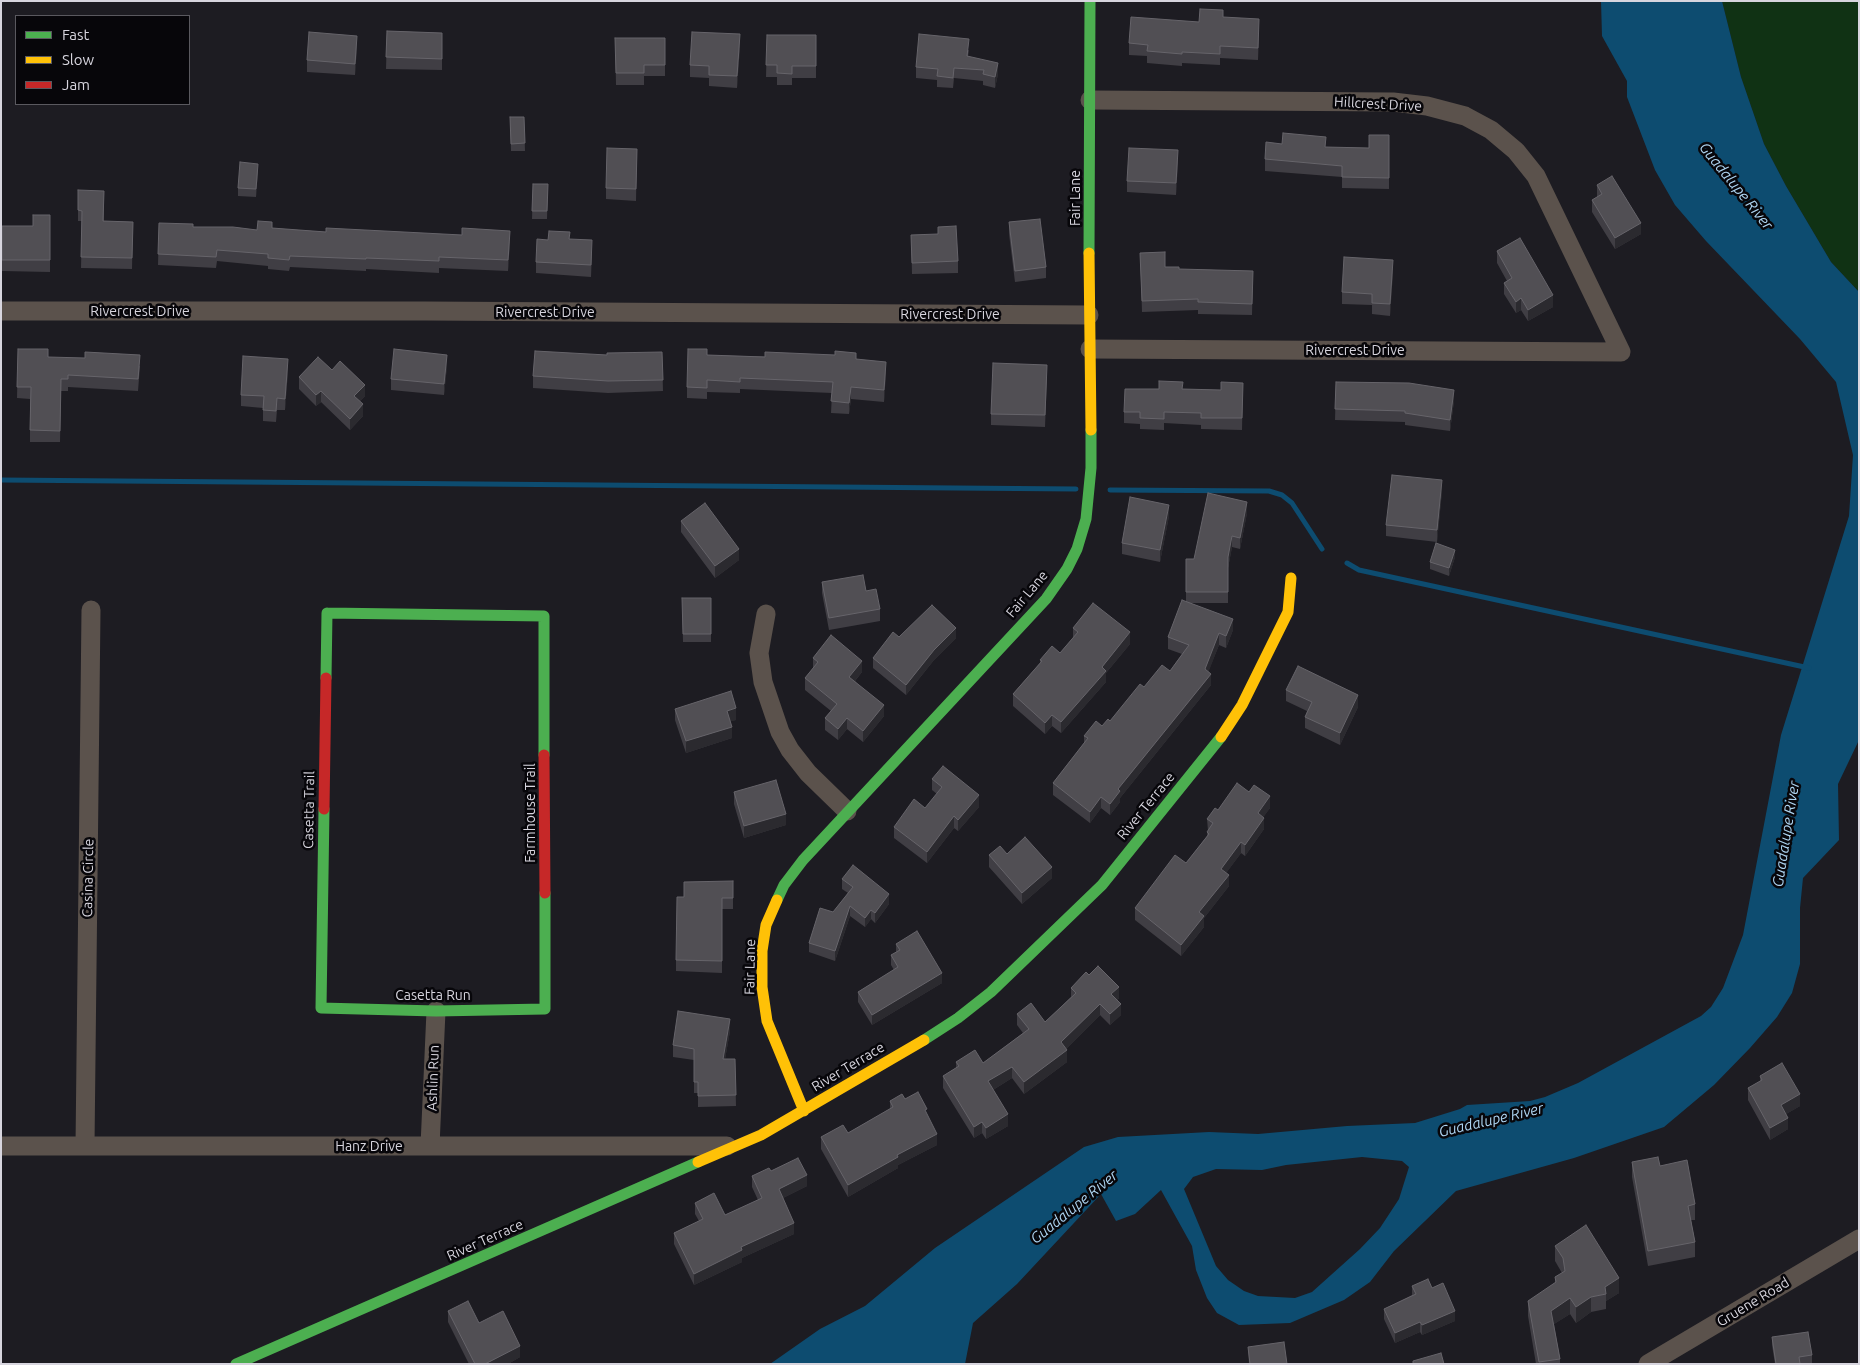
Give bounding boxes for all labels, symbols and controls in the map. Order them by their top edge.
legend [15,15,190,105]
text: Fast [62,26,89,43]
text: Slow [62,51,94,68]
text: Jam [62,76,90,93]
street label: Hillcrest Drive [1334,93,1422,115]
water label: Guadalupe River [1695,139,1777,233]
street label: Fair Lane [1067,170,1083,226]
street label: Rivercrest Drive [90,303,190,319]
street label: Rivercrest Drive [495,304,595,320]
street label: Rivercrest Drive [900,306,1000,322]
street label: Rivercrest Drive [1305,342,1405,358]
street label: Fair Lane [1003,567,1051,621]
street label: Farmhouse Trail [522,763,538,863]
street label: River Terrace [1114,769,1178,843]
street label: Casetta Trail [300,771,318,849]
water label: Guadalupe River [1769,780,1803,888]
street label: Casina Circle [79,838,97,918]
street label: Fair Lane [741,939,759,995]
street label: Casetta Run [395,987,471,1003]
street label: River Terrace [809,1039,887,1095]
street label: Ashlin Run [423,1045,443,1111]
water label: Guadalupe River [1437,1099,1545,1141]
street label: Hanz Drive [335,1138,403,1154]
water label: Guadalupe River [1027,1166,1121,1248]
street label: River Terrace [444,1216,526,1264]
street label: Gruene Road [1714,1274,1792,1330]

